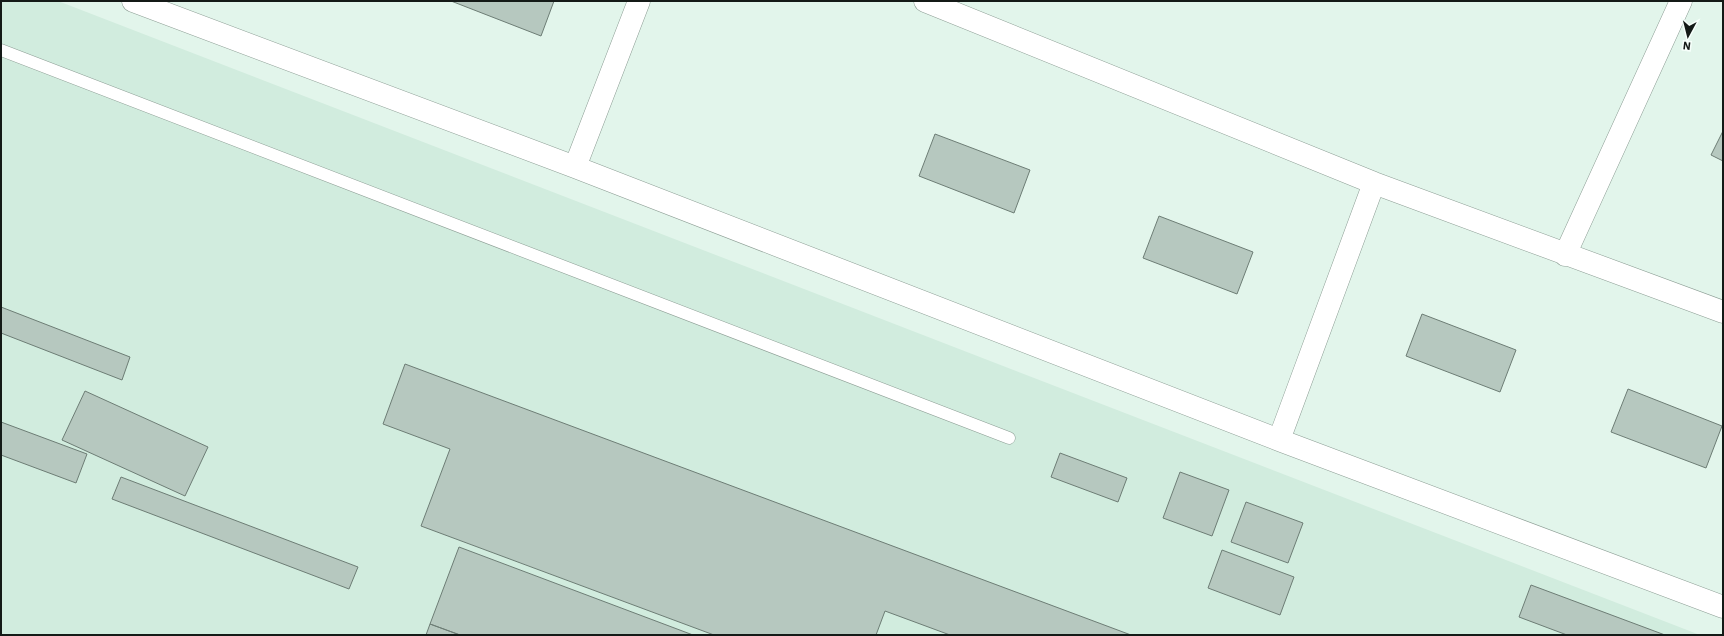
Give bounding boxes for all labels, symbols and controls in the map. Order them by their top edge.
north arrow [1668,16,1708,56]
text: N [1682,38,1692,53]

